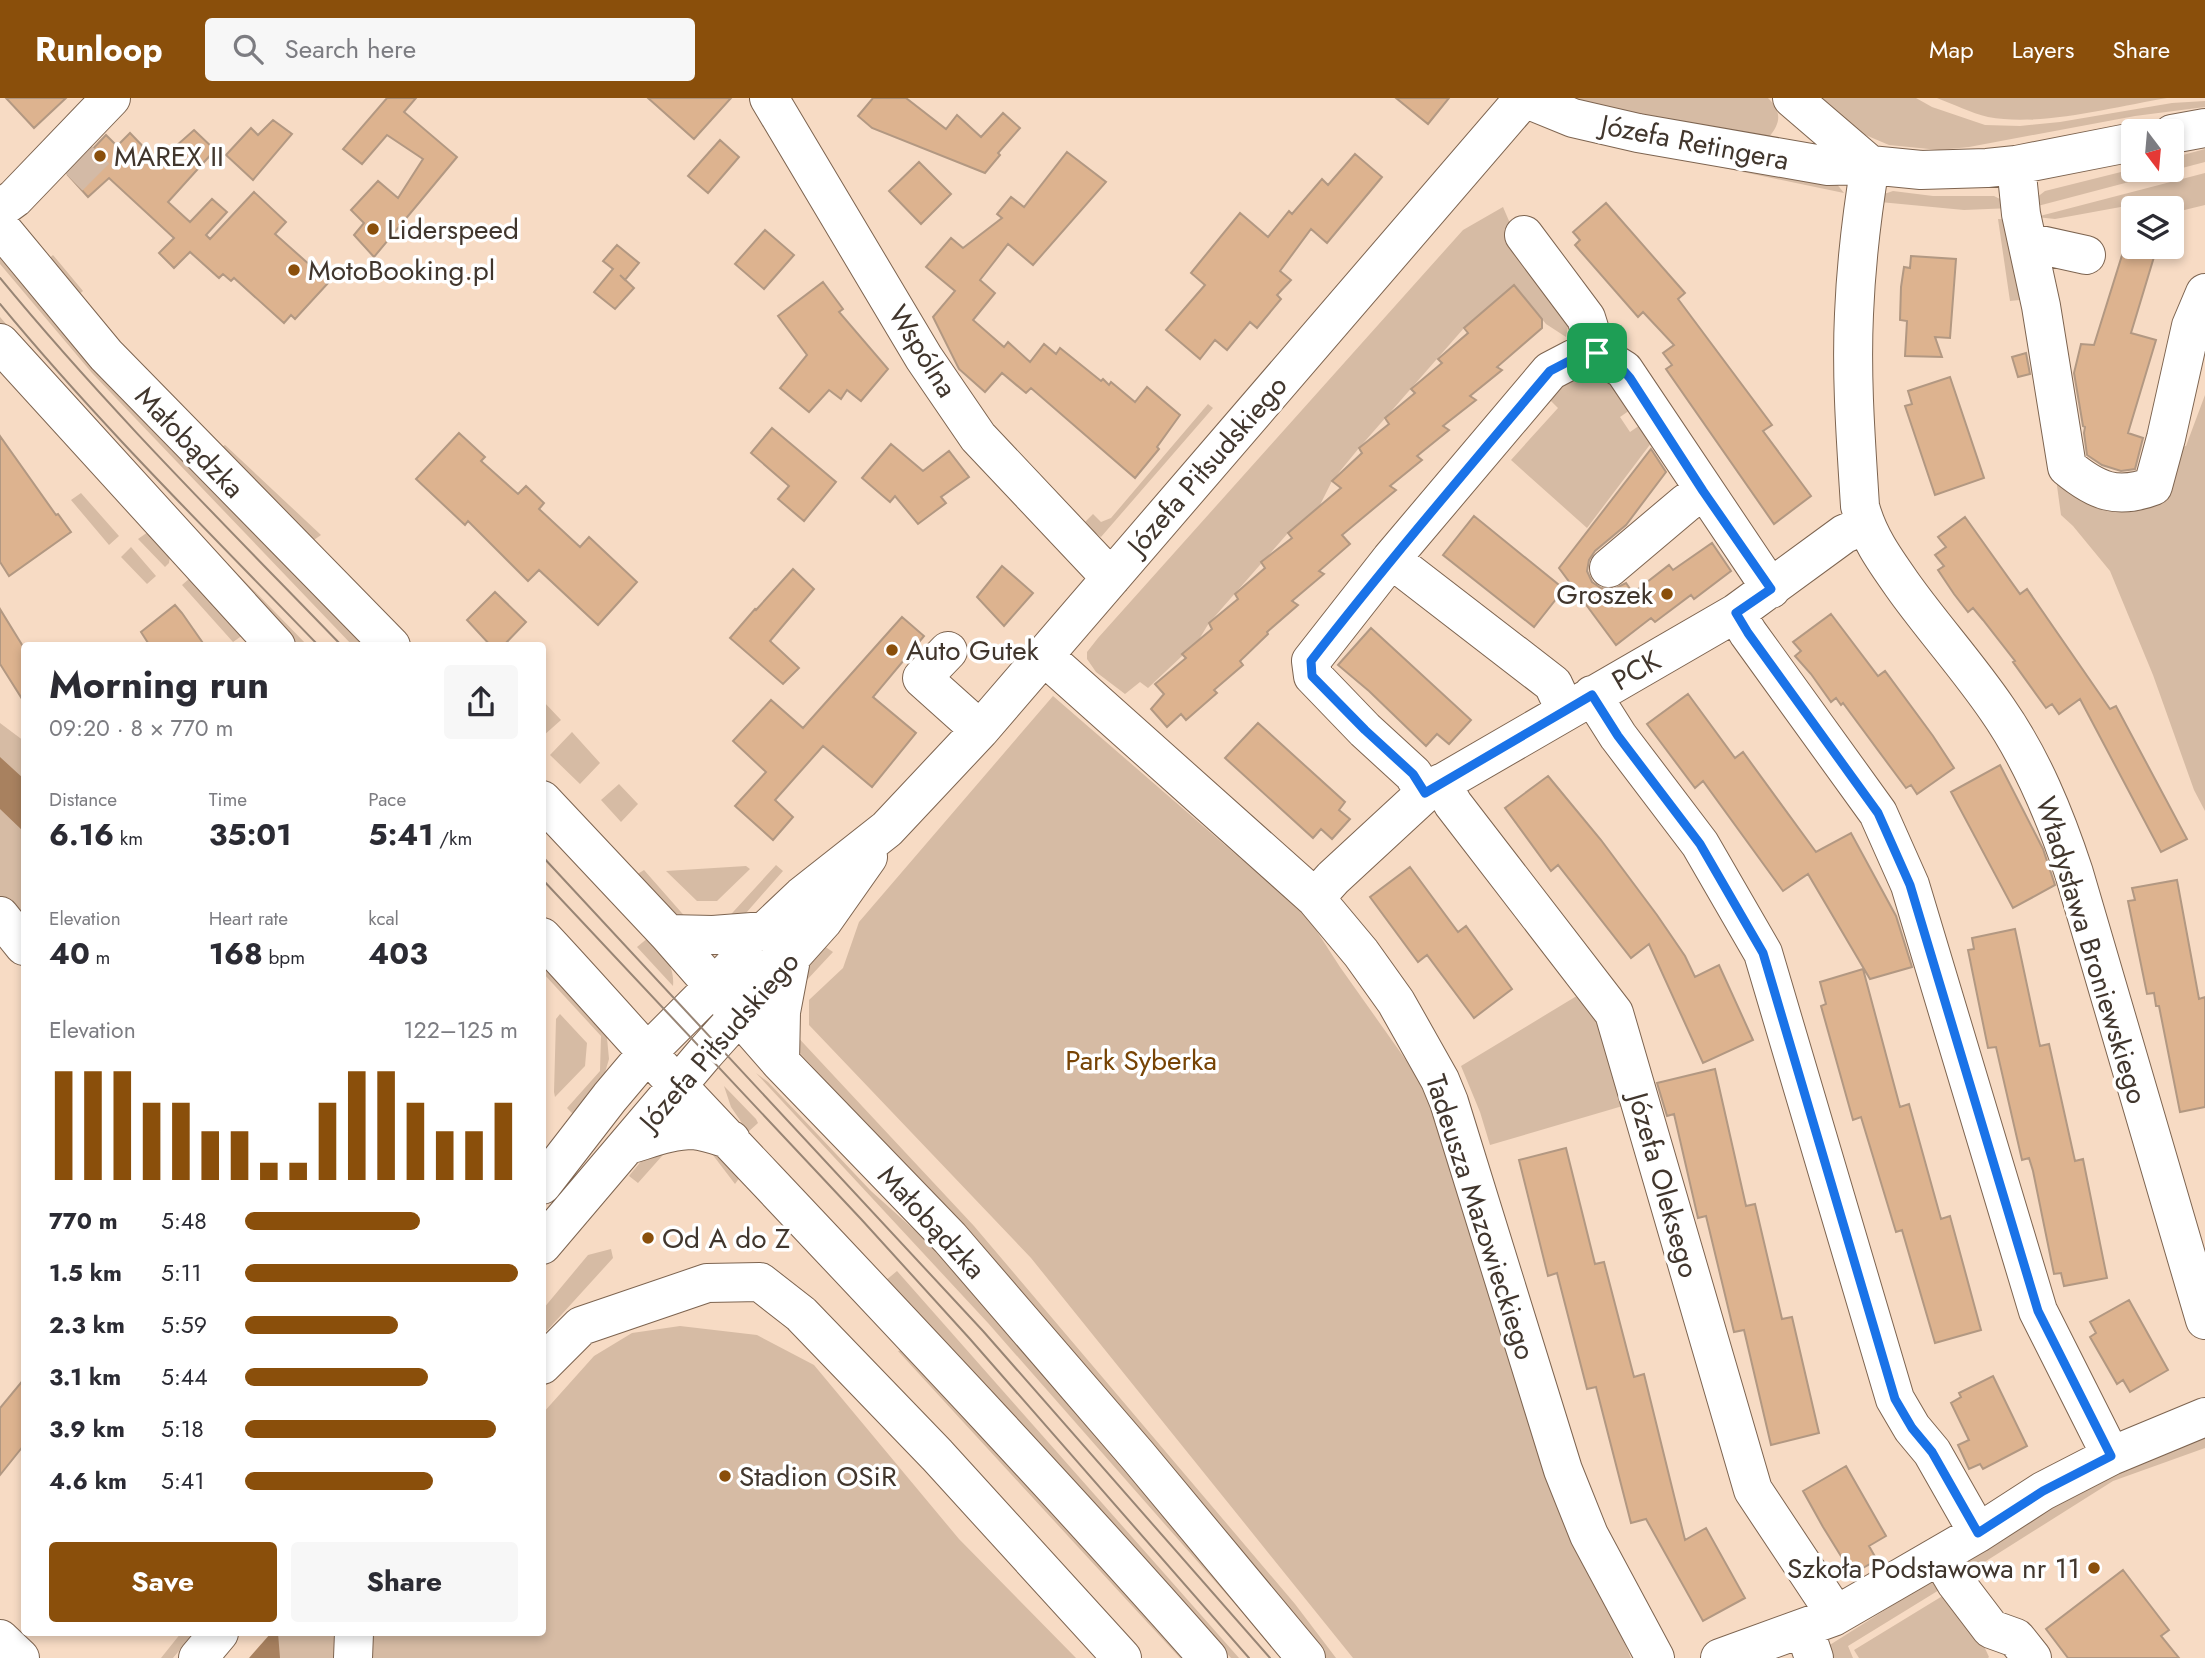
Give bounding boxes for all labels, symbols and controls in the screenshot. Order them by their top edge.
search box [205,18,695,81]
text: Runloop [35,26,163,73]
icon: search [229,30,267,68]
text: Search here [285,30,416,68]
text: Map [1929,32,1974,67]
text: Layers [2012,32,2074,67]
text: Share [2112,32,2170,67]
street label: Józefa Retingera [1594,103,1792,181]
north arrow [2121,119,2184,182]
map controls [2121,119,2184,259]
place label: MAREX II [114,136,224,177]
marker: MAREX II [92,148,108,164]
button: layers [2121,196,2184,259]
place label: Liderspeed [387,209,519,250]
marker: Liderspeed [365,221,381,237]
place label: MotoBooking.pl [308,250,495,291]
marker: MotoBooking.pl [286,262,302,278]
street label: Wspólna [878,297,967,405]
pin [1567,323,1627,383]
icon: arrive [1578,334,1616,372]
street label: Józefa Piłsudskiego [1115,367,1297,567]
street label: Małobądzka [126,377,254,508]
place label: Groszek [1556,574,1654,615]
marker: Groszek [1659,586,1675,602]
place label: Auto Gutek [906,630,1040,671]
street label: PCK [1604,640,1668,701]
marker: Auto Gutek [884,642,900,658]
text: Morning run [49,657,269,712]
button: share [444,665,518,739]
text: 09:20 · 8 × 770 m [49,711,233,745]
text: Distance [49,786,117,813]
text: Time [209,786,247,813]
text: Pace [368,786,406,813]
street label: Władysława Broniewskiego [2025,791,2158,1109]
text: 6.16 [49,813,114,856]
text: 35:01 [209,813,291,856]
text: 5:41 [368,813,434,856]
text: km [114,825,143,852]
text: /km [434,825,472,852]
text: Elevation [49,905,121,932]
text: Heart rate [209,905,288,932]
text: kcal [368,905,399,932]
text: 40 [49,932,90,975]
text: 168 [209,932,263,975]
text: 403 [368,932,428,975]
street label: Józefa Piłsudskiego [627,943,809,1143]
text: m [90,944,110,971]
text: bpm [263,944,305,971]
text: Elevation [49,1013,136,1047]
text: 122–125 m [403,1013,518,1047]
park label: Park Syberka [1065,1040,1217,1081]
street label: Tadeusza Mazowieckiego [1415,1069,1546,1365]
street label: Józefa Oleksego [1616,1084,1709,1282]
street label: Małobądzka [868,1156,995,1288]
text: 770 m [49,1204,118,1238]
text: 5:48 [161,1204,207,1238]
place label: Od A do Z [662,1218,790,1259]
marker: Od A do Z [640,1230,656,1246]
text: 1.5 km [49,1256,122,1290]
text: 5:11 [161,1256,202,1290]
text: 2.3 km [49,1308,125,1342]
text: 5:59 [161,1308,207,1342]
text: 3.1 km [49,1360,121,1394]
text: 5:44 [161,1360,208,1394]
text: 3.9 km [49,1412,125,1446]
text: 5:18 [161,1412,204,1446]
place label: Stadion OSiR [739,1456,897,1497]
text: 4.6 km [49,1464,127,1498]
text: 5:41 [161,1464,205,1498]
marker: Stadion OSiR [717,1468,733,1484]
button: Save [49,1542,277,1622]
button: Share [291,1542,518,1622]
place label: Szkoła Podstawowa nr 11 [1787,1548,2080,1589]
marker: Szkoła Podstawowa nr 11 [2086,1560,2102,1576]

